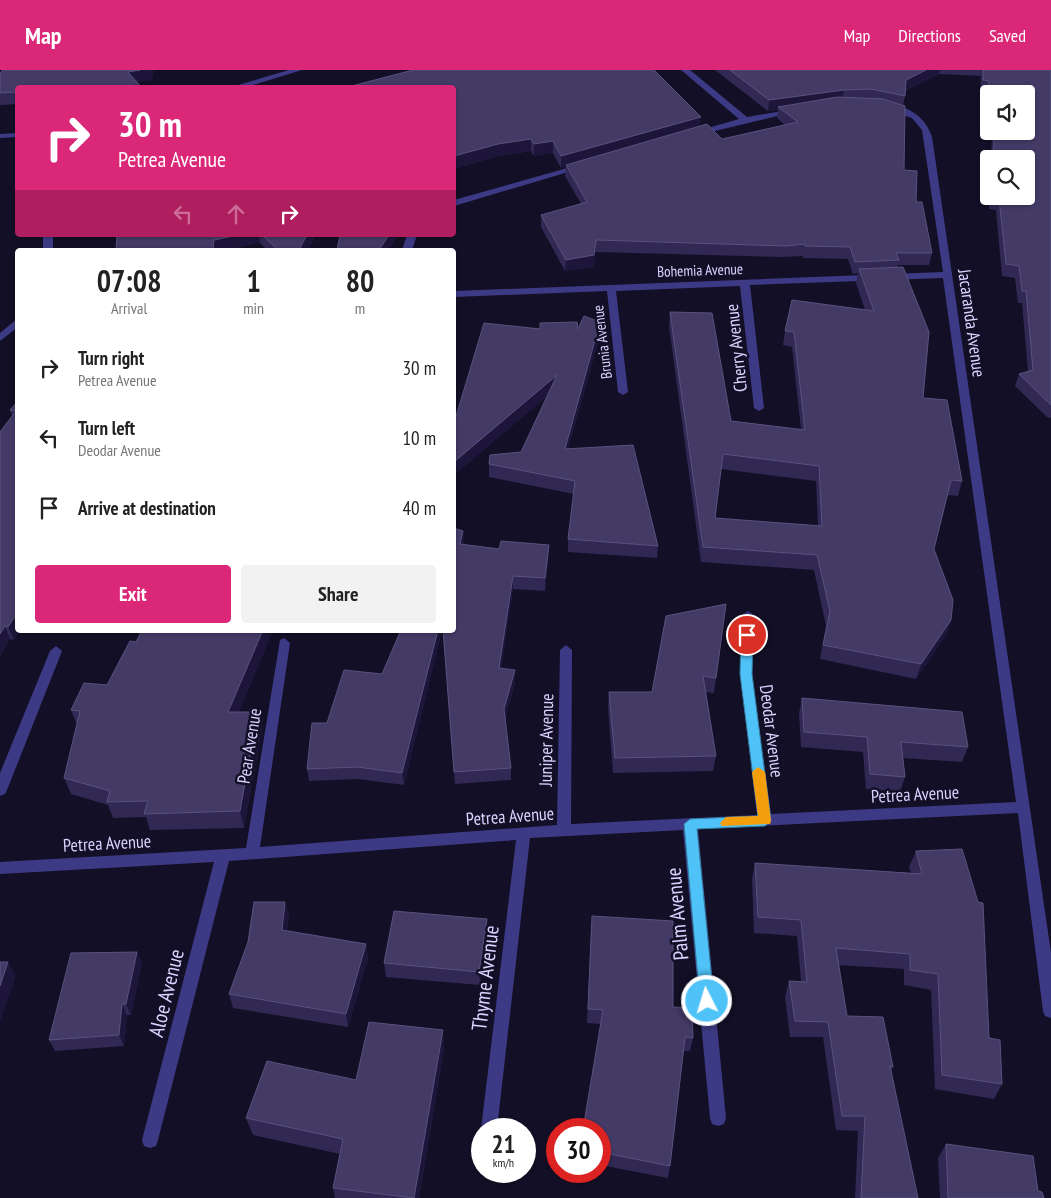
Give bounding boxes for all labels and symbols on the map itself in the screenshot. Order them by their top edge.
street label: Bohemia Avenue [657,259,743,281]
street label: Jacaranda Avenue [953,266,991,379]
street label: Cherry Avenue [720,303,752,393]
street label: Brunia Avenue [588,304,616,380]
pin [726,614,768,656]
street label: Deodar Avenue [755,683,789,779]
street label: Juniper Avenue [534,693,558,788]
street label: Pear Avenue [232,707,266,785]
street label: Petrea Avenue [870,780,960,808]
street label: Petrea Avenue [465,801,555,831]
street label: Petrea Avenue [62,829,152,857]
street label: Palm Avenue [660,867,694,961]
street label: Thyme Avenue [465,924,505,1032]
street label: Aloe Avenue [142,946,190,1040]
position arrow [680,974,732,1026]
speed limit sign: 30 [546,1118,611,1183]

